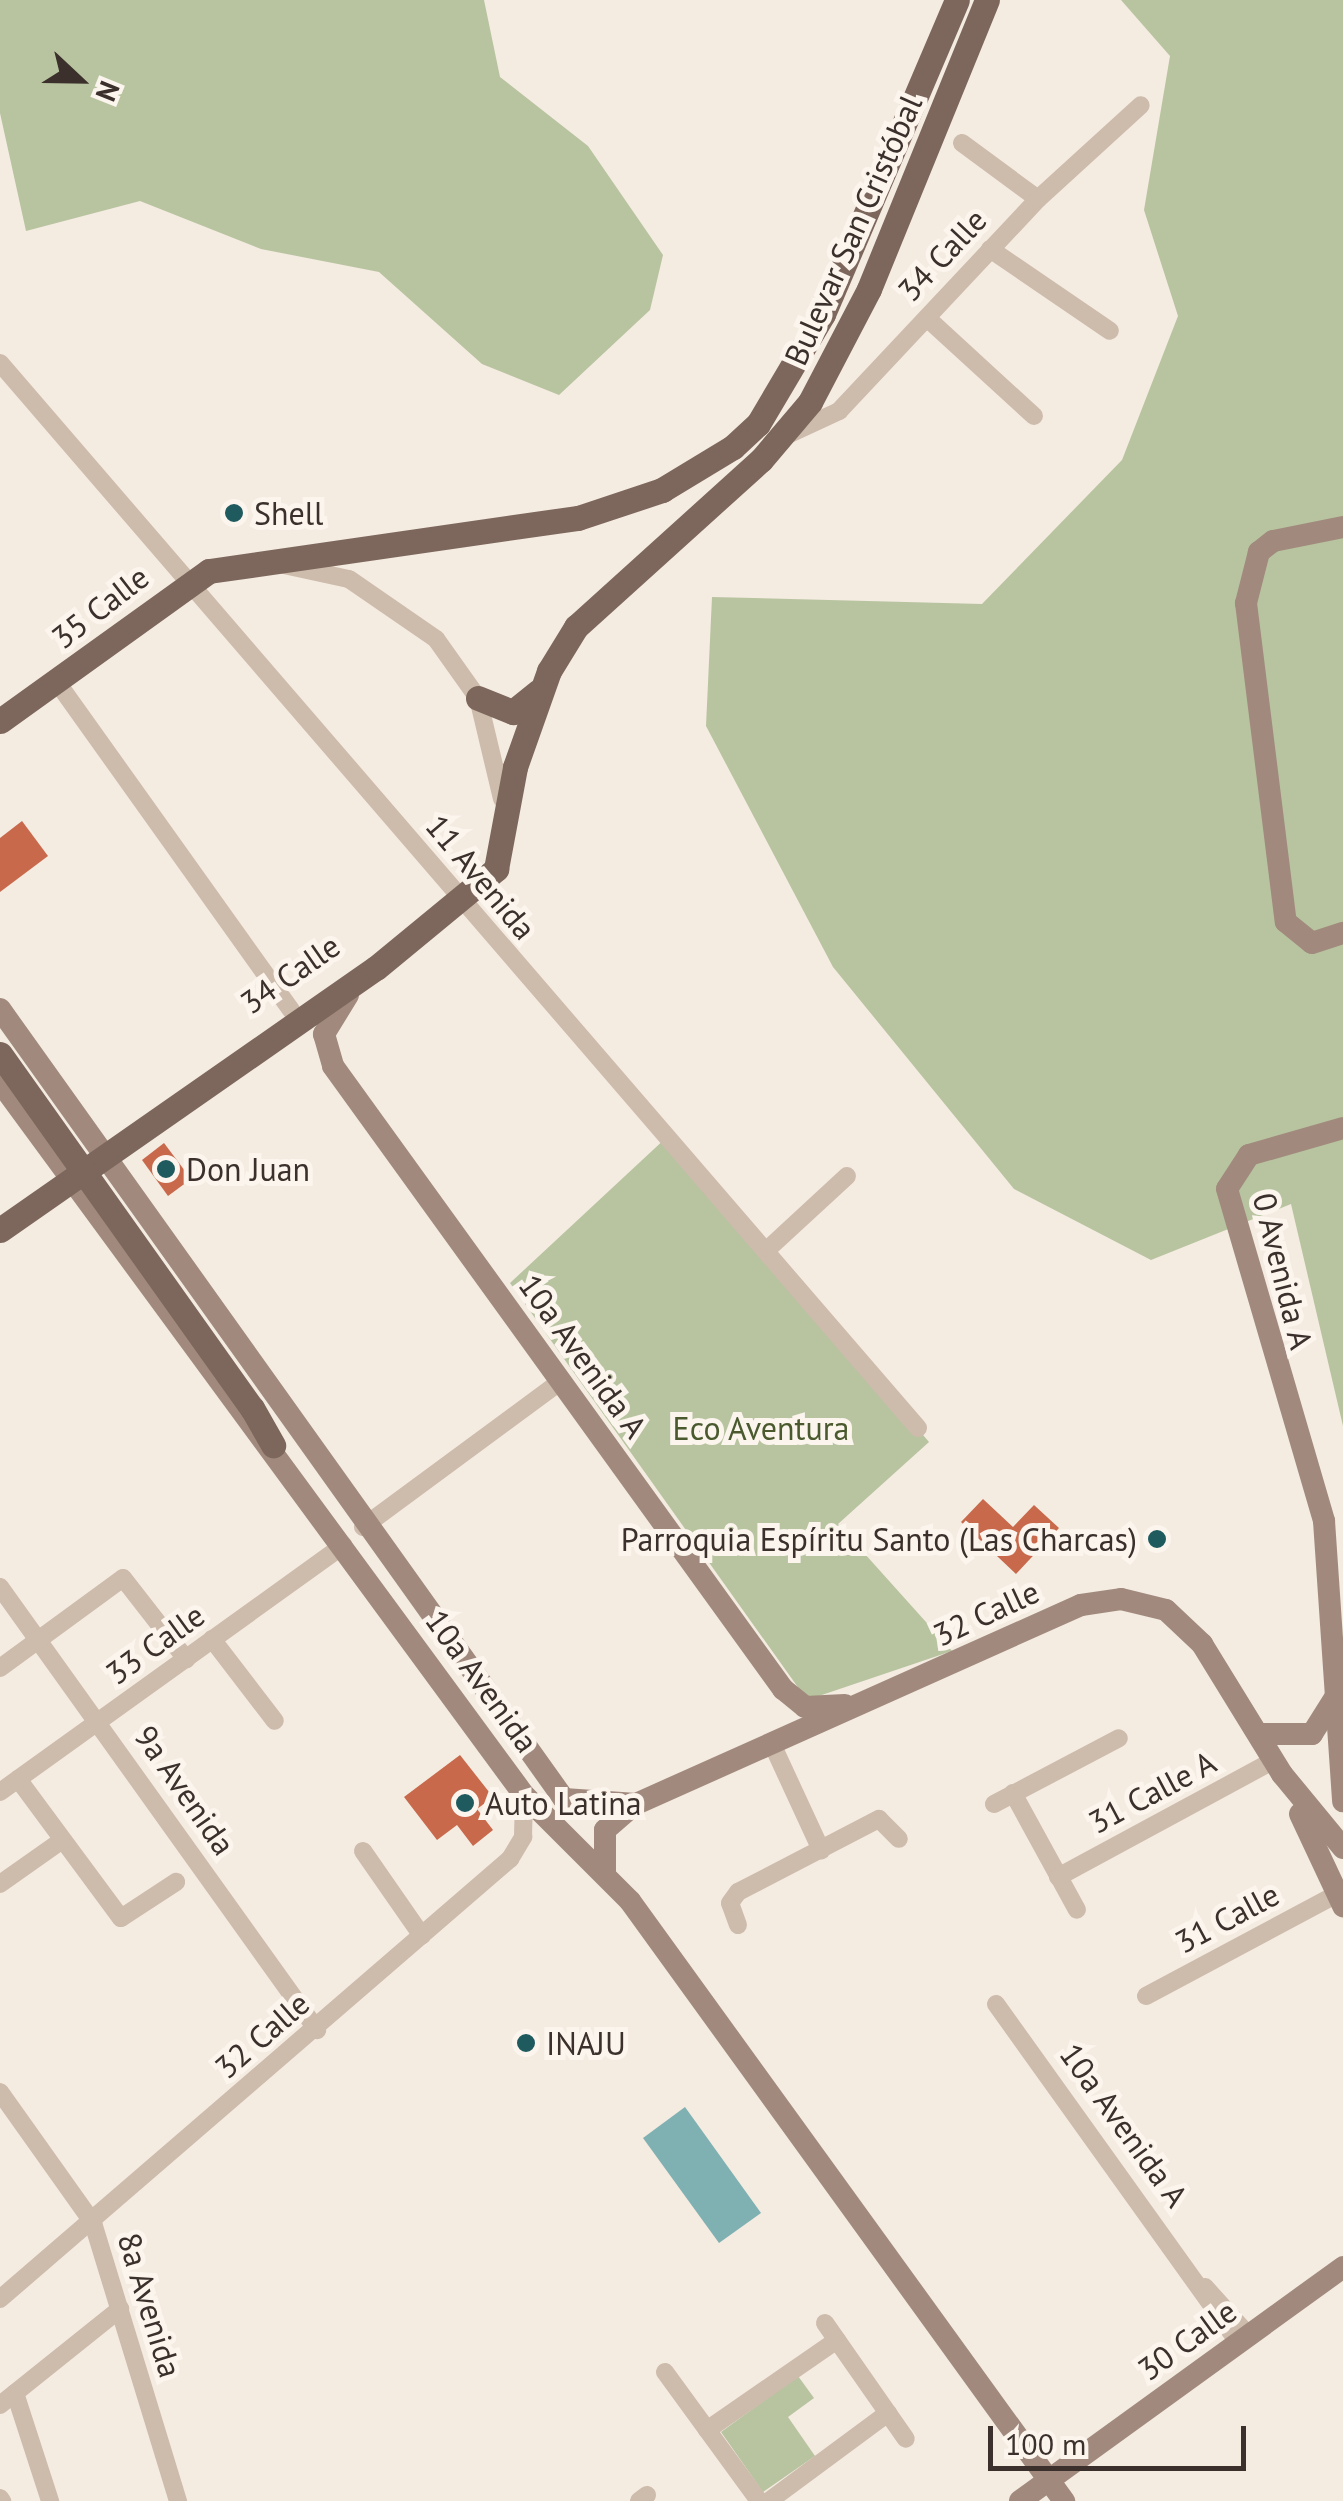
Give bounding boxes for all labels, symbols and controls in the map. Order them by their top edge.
north arrow [30,30,130,130]
text: N [88,76,129,107]
street label: Bulevar San Cristóbal [776,89,930,371]
street label: 34 Calle [890,201,994,309]
place label: Shell [254,494,323,532]
marker: Shell [223,502,245,524]
street label: 35 Calle [44,557,156,657]
street label: 11 Avenida [418,807,544,947]
street label: 34 Calle [233,926,347,1022]
place label: Don Juan [186,1150,310,1188]
marker: Don Juan [155,1158,177,1180]
street label: 0 Avenida A [1245,1188,1321,1354]
street label: 10a Avenida A [510,1266,656,1446]
park label: Eco Aventura [672,1409,850,1447]
place label: Parroquia Espíritu Santo (Las Charcas) [621,1520,1137,1558]
marker: Parroquia Espíritu Santo (Las Charcas) [1146,1528,1168,1550]
street label: 32 Calle [927,1572,1045,1654]
street label: 33 Calle [98,1596,212,1692]
street label: 10a Avenida [417,1602,547,1760]
street label: 9a Avenida [126,1718,244,1862]
street label: 31 Calle A [1082,1742,1222,1842]
place label: Auto Latina [485,1784,642,1822]
marker: Auto Latina [454,1792,476,1814]
street label: 31 Calle [1169,1875,1285,1961]
street label: 32 Calle [207,1984,317,2086]
place label: INAJU [546,2024,626,2062]
marker: INAJU [515,2032,537,2054]
street label: 10a Avenida A [1051,2035,1197,2215]
street label: 8a Avenida [110,2228,190,2382]
street label: 30 Calle [1130,2292,1244,2388]
scale bar [993,2406,1250,2468]
text: 100 m [1005,2424,1086,2463]

